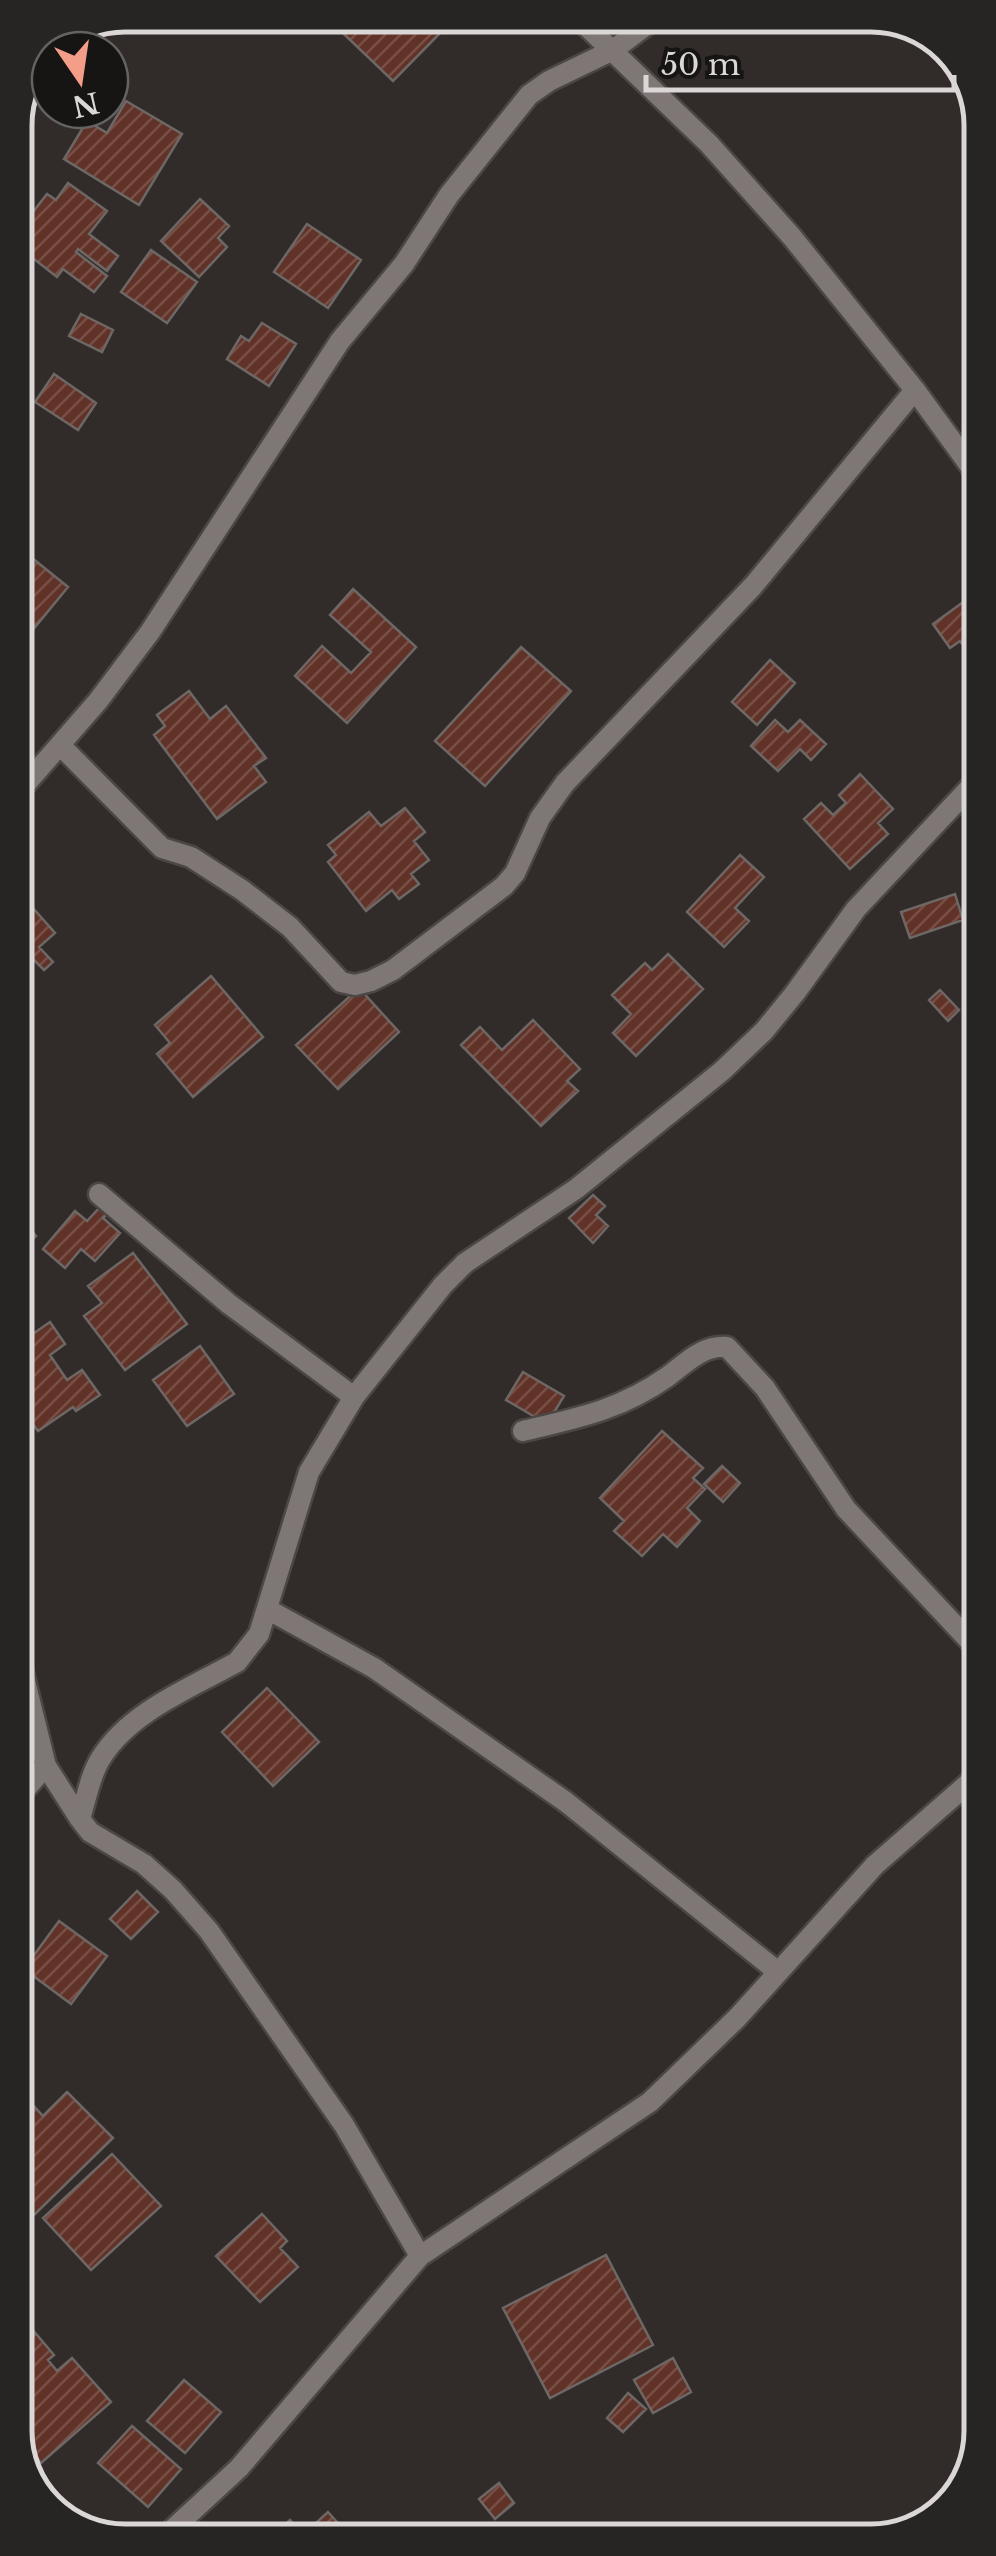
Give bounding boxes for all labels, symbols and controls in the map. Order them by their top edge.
north arrow [30,30,130,130]
scale bar [646,30,954,92]
text: 50 m [661,46,740,83]
text: N [69,84,102,124]

